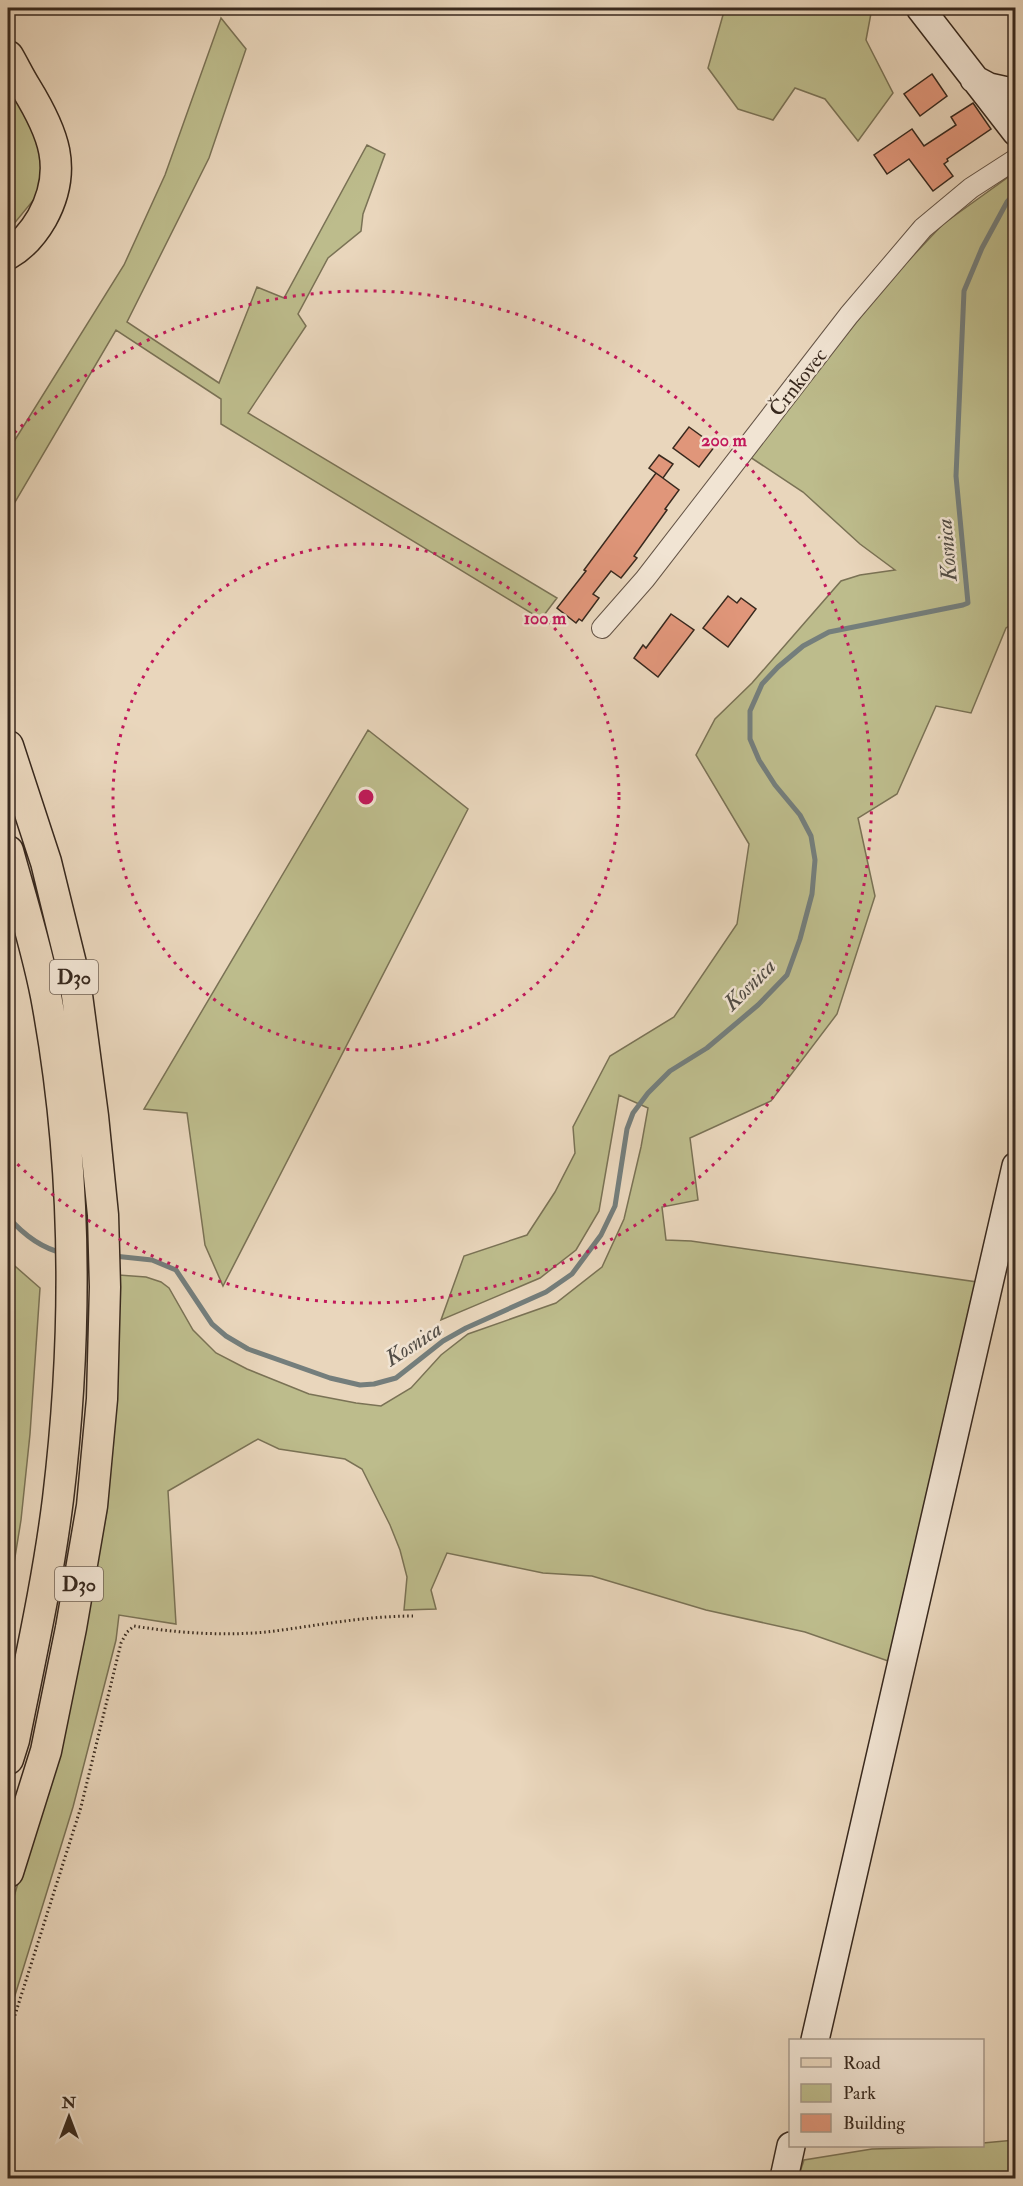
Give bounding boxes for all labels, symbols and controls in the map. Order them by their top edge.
street label: Črnkovec [763,342,834,422]
text: 200 m [701,429,748,452]
water label: Kosnica [930,517,964,583]
text: 100 m [524,607,567,630]
centre of rings [356,787,376,807]
water label: Kosnica [717,953,782,1017]
road number: D30 [50,960,98,994]
water label: Kosnica [379,1315,447,1373]
road number: D30 [55,1567,103,1601]
legend [789,2039,984,2147]
text: Road [843,2052,881,2075]
text: Park [843,2082,876,2105]
north arrow [39,2087,99,2147]
text: N [61,2093,77,2113]
text: Building [843,2112,906,2135]

